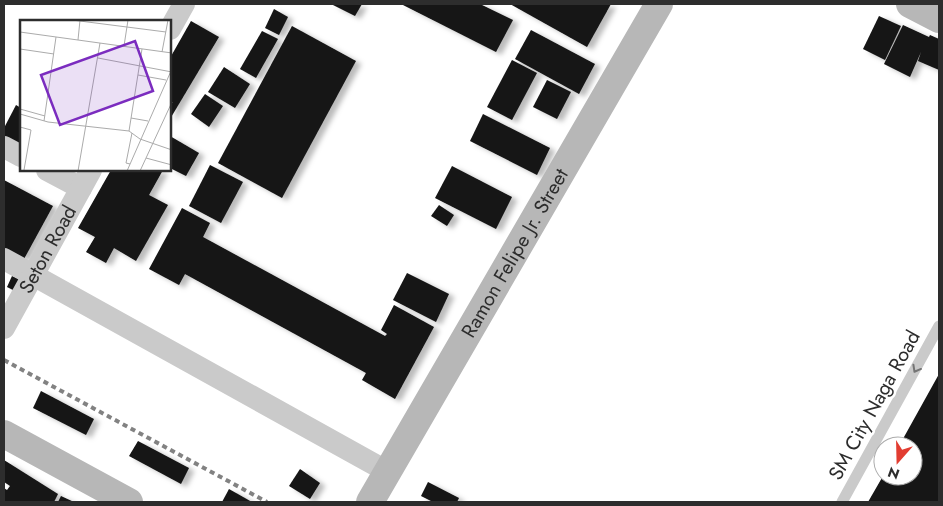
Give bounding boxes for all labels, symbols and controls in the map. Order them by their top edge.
inset map [20,20,171,171]
street label: Ramon Felipe Jr. Street [454,163,576,343]
street label: Seton Road [12,200,84,299]
street label: SM City Naga Road [823,326,925,484]
one-way arrow [912,364,922,373]
north arrow [873,436,923,486]

